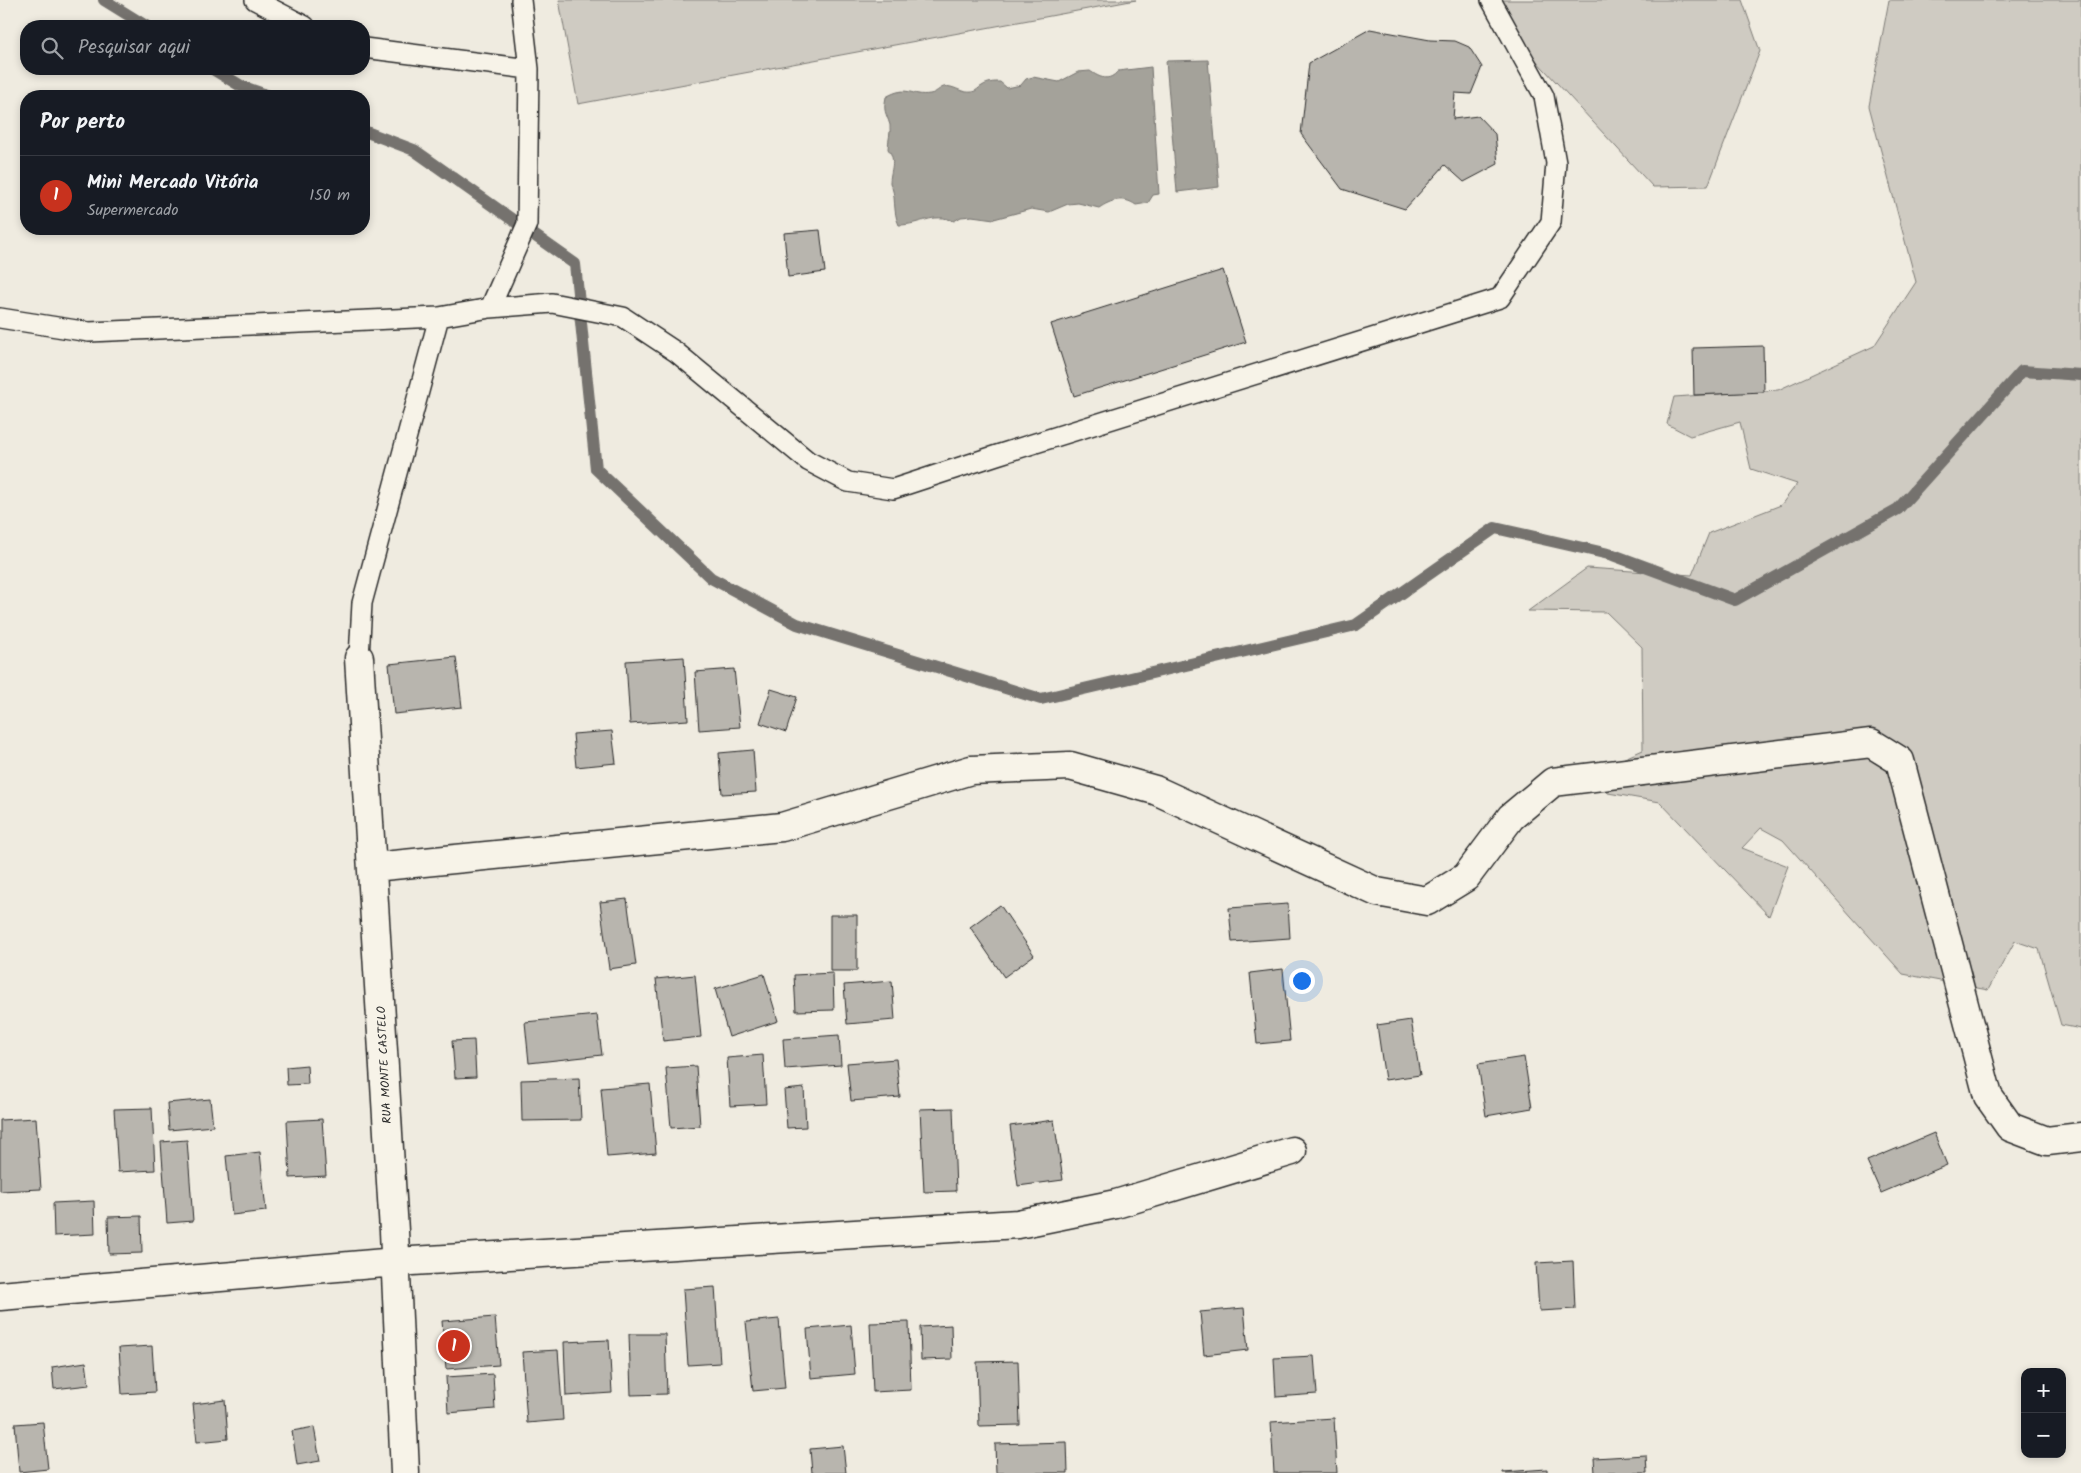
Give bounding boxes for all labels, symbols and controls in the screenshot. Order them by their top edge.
search box [20,20,370,75]
text: Pesquisar aqui [78,33,190,63]
icon: search [38,34,66,62]
text: Por perto [40,106,125,139]
text: Mini Mercado Vitória [87,168,259,198]
text: 1 [54,183,58,208]
text: 150 m [309,183,350,208]
text: Supermercado [87,198,178,223]
your location [1289,968,1315,994]
street label: RUA MONTE CASTELO [372,1005,397,1124]
pin: 1 [438,1327,470,1365]
map controls [2021,1368,2066,1458]
button: + [2021,1368,2066,1413]
button: − [2021,1413,2066,1458]

